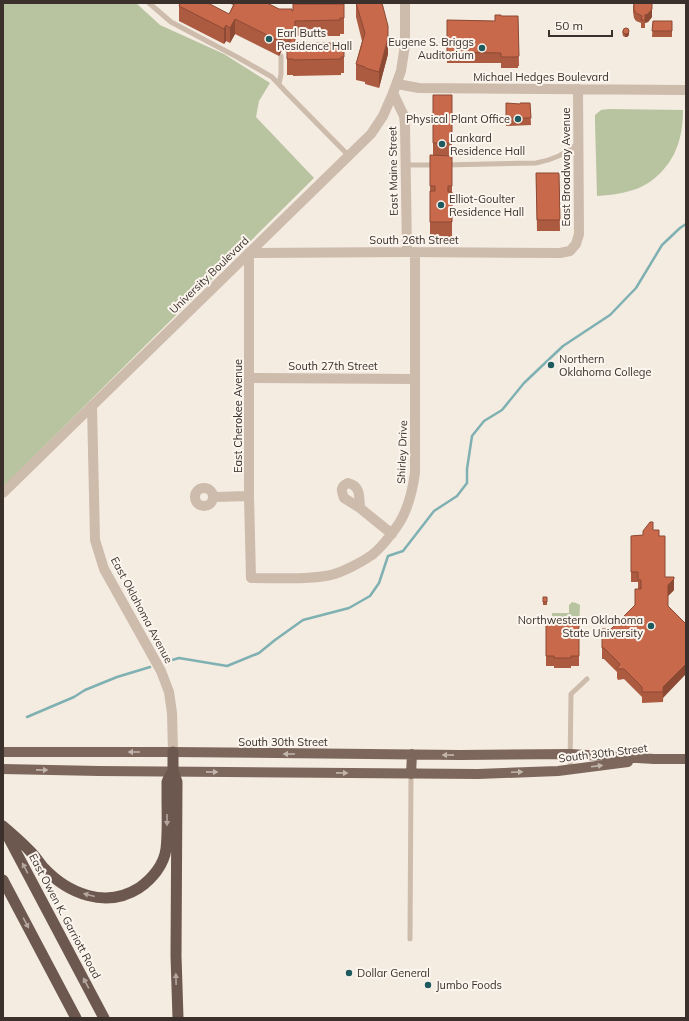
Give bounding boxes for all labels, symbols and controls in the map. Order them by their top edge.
scale bar [549,12,612,38]
text: 50 m [555,18,583,33]
place label: Earl Butts Residence Hall [277,26,352,53]
marker: Earl Butts Residence Hall [264,34,274,44]
place label: Eugene S. Briggs Auditorium [388,35,474,62]
marker: Eugene S. Briggs Auditorium [477,43,487,53]
street label: Michael Hedges Boulevard [473,70,609,84]
street label: East Broadway Avenue [559,107,573,227]
place label: Physical Plant Office [406,112,510,126]
marker: Physical Plant Office [513,114,523,124]
street label: East Maine Street [385,126,401,216]
place label: Lankard Residence Hall [450,131,525,158]
marker: Lankard Residence Hall [437,139,447,149]
place label: Elliot-Goulter Residence Hall [449,192,524,219]
marker: Elliot-Goulter Residence Hall [436,200,446,210]
street label: South 26th Street [369,233,459,247]
street label: University Boulevard [166,234,252,316]
place label: Northern Oklahoma College [559,352,652,379]
street label: East Cherokee Avenue [231,359,245,473]
street label: South 27th Street [288,359,378,373]
marker: Northern Oklahoma College [546,360,556,370]
street label: Shirley Drive [394,420,410,484]
street label: East Oklahoma Avenue [108,554,176,666]
place label: Northwestern Oklahoma State University [518,613,643,640]
marker: Northwestern Oklahoma State University [646,621,656,631]
street label: South 30th Street [238,735,328,749]
street label: South 30th Street [558,741,648,765]
one-way arrow [127,749,140,755]
one-way arrow [282,751,295,757]
one-way arrow [441,752,454,758]
one-way arrow [591,763,603,769]
one-way arrow [36,766,48,773]
one-way arrow [206,769,219,775]
one-way arrow [511,769,523,776]
one-way arrow [336,770,349,776]
one-way arrow [164,814,170,827]
street label: East Owen K. Garriott Road [26,851,104,981]
one-way arrow [22,863,29,874]
one-way arrow [83,892,95,898]
one-way arrow [23,918,29,929]
place label: Dollar General [357,966,430,980]
marker: Dollar General [344,968,354,978]
one-way arrow [173,972,179,985]
one-way arrow [83,978,89,989]
place label: Jumbo Foods [436,978,502,992]
marker: Jumbo Foods [423,980,433,990]

